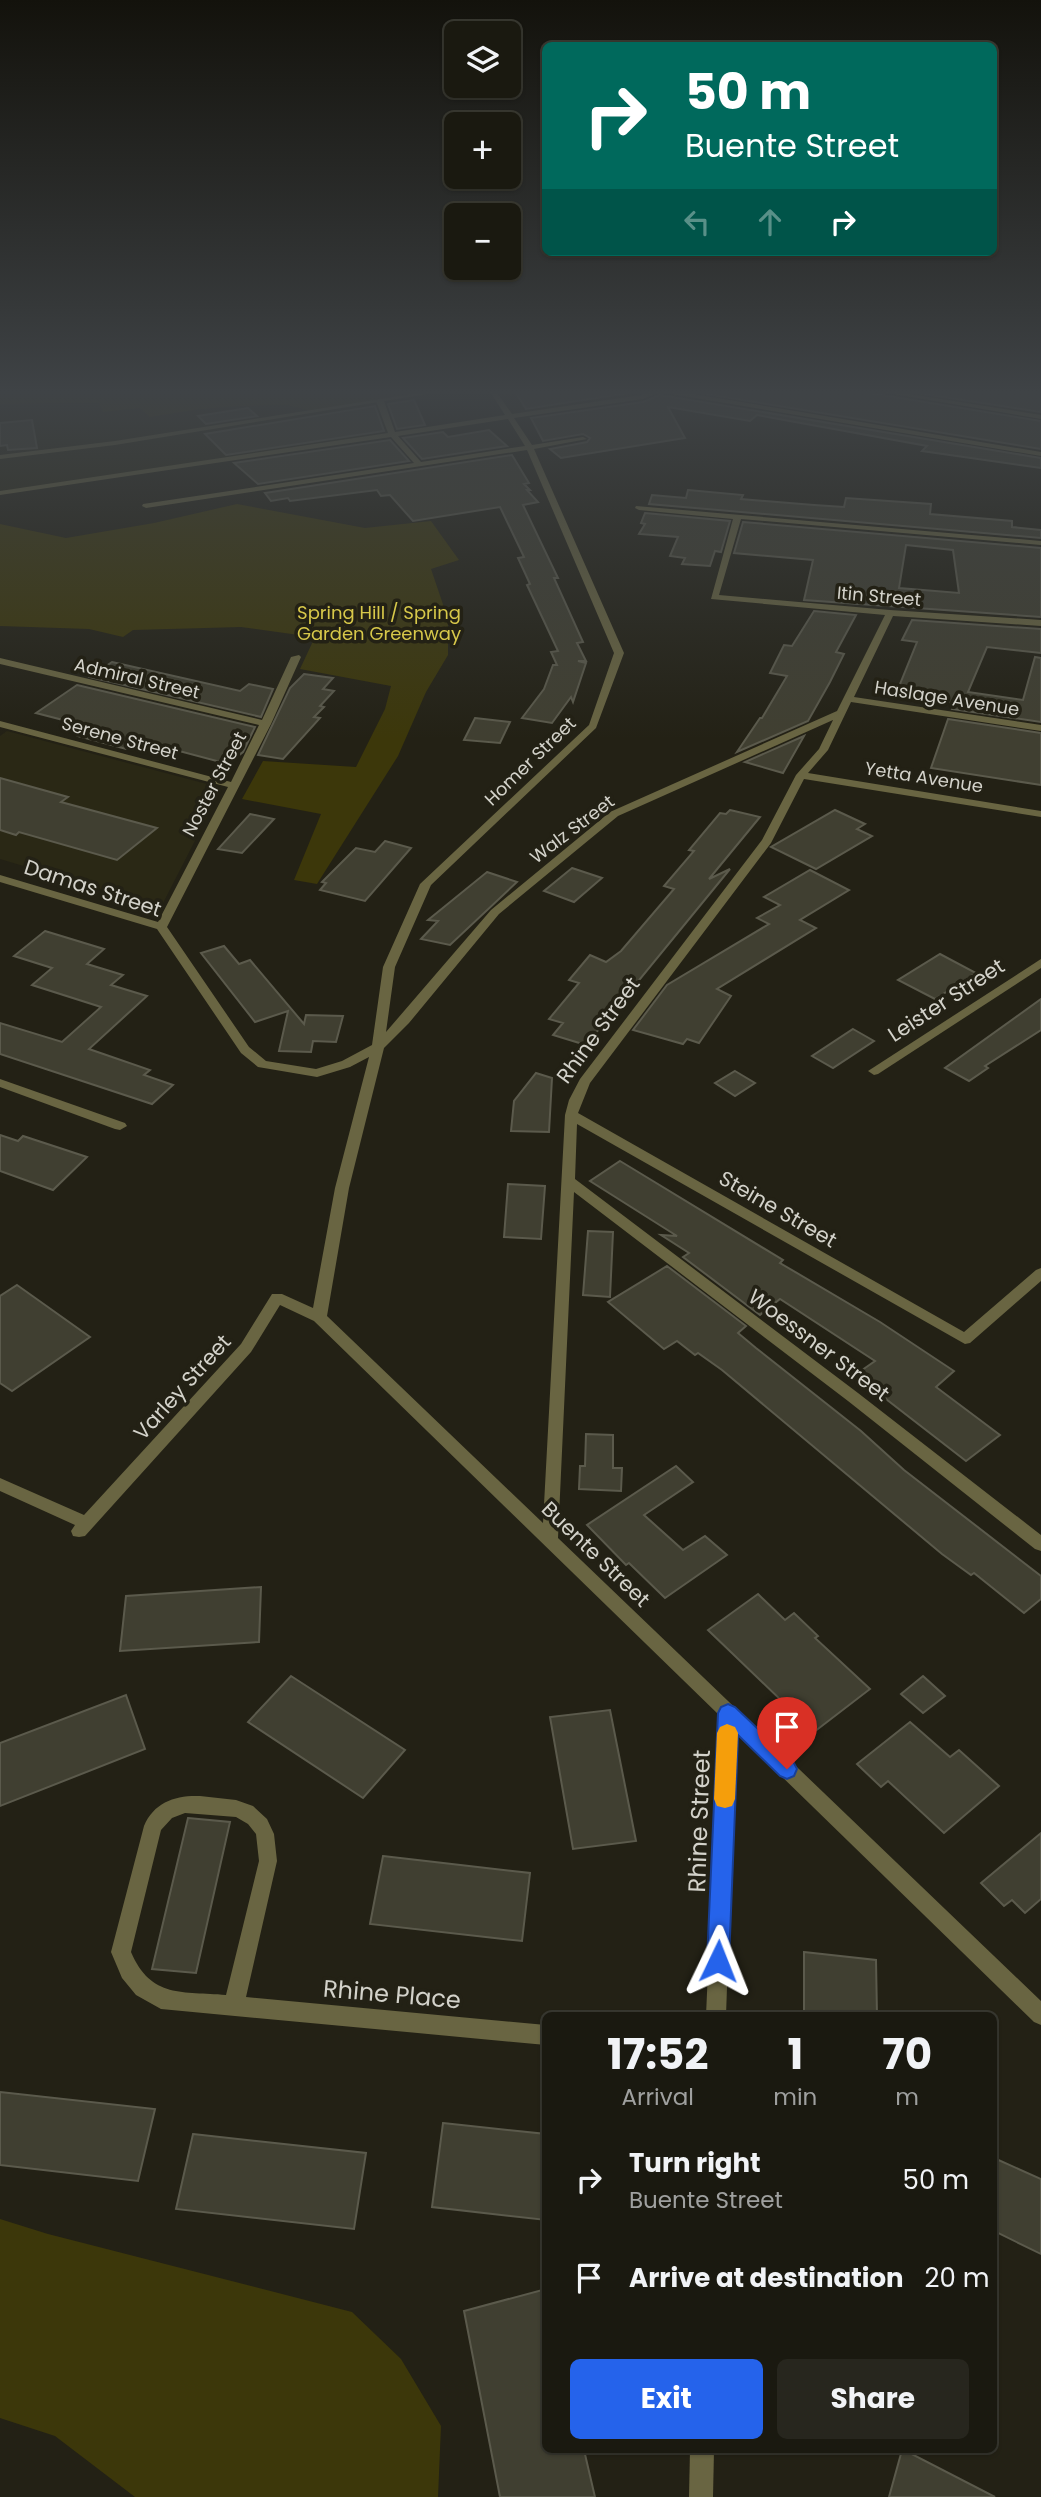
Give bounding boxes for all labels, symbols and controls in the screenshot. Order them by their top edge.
map controls [444,21,521,280]
button: layers [444,21,521,98]
text: 50 m [685,58,811,126]
icon: right [570,70,661,161]
button: + [444,112,521,189]
text: Buente Street [685,123,899,168]
button: − [444,203,521,280]
icon: left [678,203,716,241]
icon: ahead [751,203,789,241]
icon: right [824,203,862,241]
street label: Itin Street [836,580,922,612]
park label: Spring Hill / Spring Garden Greenway [297,600,461,646]
street label: Admiral Street [72,651,202,705]
street label: Haslage Avenue [873,674,1021,722]
street label: Serene Street [59,710,181,766]
street label: Homer Street [479,711,581,811]
street label: Noster Street [176,727,252,841]
street label: Yetta Avenue [863,755,985,799]
street label: Walz Street [525,789,619,869]
street label: Damas Street [21,852,165,924]
street label: Leister Street [882,951,1010,1049]
street label: Rhine Street [550,971,646,1089]
street label: Steine Street [714,1164,842,1254]
street label: Woessner Street [742,1282,896,1408]
street label: Varley Street [127,1328,237,1446]
street label: Buente Street [535,1495,657,1613]
pin [757,1697,817,1769]
icon: arrive [768,1708,806,1746]
street label: Rhine Street [680,1749,718,1893]
position arrow [681,1924,755,1998]
street label: Rhine Place [322,1972,462,2016]
text: 17:52 [607,2025,708,2084]
text: 1 [787,2025,803,2084]
text: 70 [882,2025,932,2084]
text: Arrival [621,2081,694,2113]
text: min [773,2081,817,2113]
text: m [895,2081,919,2113]
text: Turn right [629,2145,761,2181]
icon: right [570,2161,608,2199]
text: 50 m [903,2162,969,2198]
text: Buente Street [629,2184,783,2216]
icon: arrive [570,2259,608,2297]
text: Arrive at destination [629,2260,904,2296]
text: 20 m [925,2260,990,2296]
button: Exit [570,2359,763,2439]
button: Share [777,2359,969,2439]

